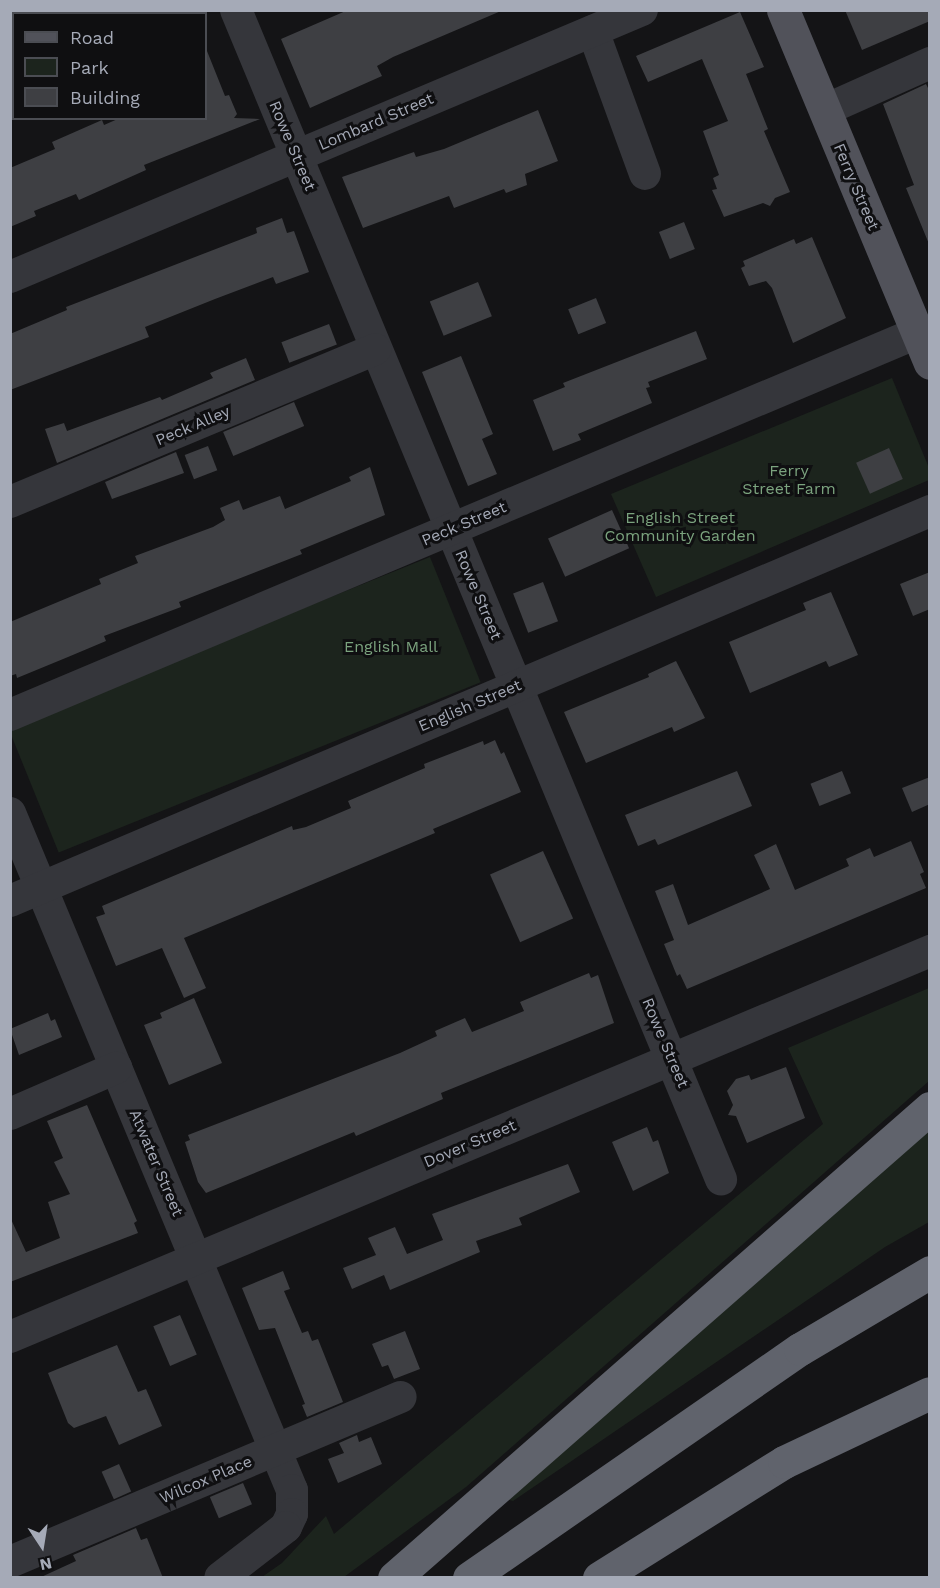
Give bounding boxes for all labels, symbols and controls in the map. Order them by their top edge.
legend [12,12,207,120]
text: Road [70,27,114,48]
text: Park [70,57,109,78]
text: Building [70,87,140,108]
street label: Lombard Street [316,89,436,155]
street label: Rowe Street [264,98,320,194]
street label: Ferry Street [829,140,883,234]
street label: Peck Alley [153,402,233,450]
park label: Ferry Street Farm [742,461,836,499]
street label: Peck Street [419,497,509,551]
park label: English Street Community Garden [604,508,756,546]
street label: Rowe Street [450,547,506,643]
park label: English Mall [344,637,438,657]
street label: English Street [416,676,524,736]
street label: Rowe Street [637,995,693,1091]
street label: Atwater Street [125,1106,187,1220]
street label: Dover Street [421,1116,519,1172]
street label: Wilcox Place [157,1452,255,1508]
north arrow [12,1516,72,1576]
text: N [38,1554,54,1575]

